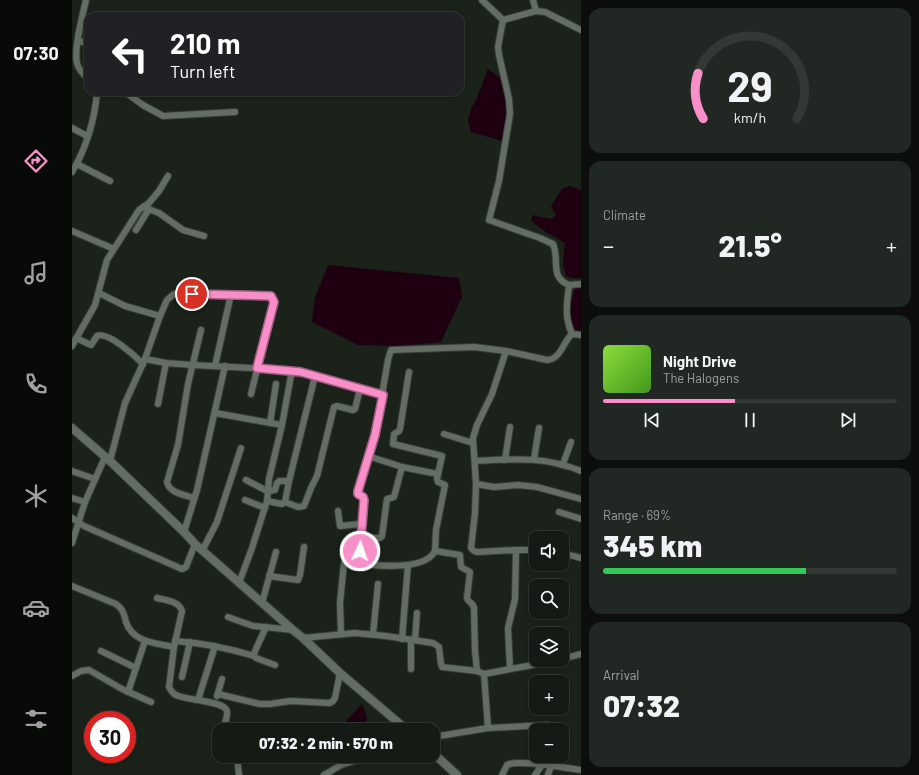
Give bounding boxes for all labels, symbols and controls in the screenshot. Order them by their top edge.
text: 210 m [170,26,240,60]
icon: left [104,28,156,80]
text: 07:30 [13,42,59,64]
text: Turn left [170,60,236,82]
text: 29 [727,60,773,110]
text: km/h [734,108,766,125]
icon: directions [22,147,50,175]
text: Climate [603,207,646,223]
text: 21.5° [718,227,782,263]
text: − [603,232,614,258]
text: + [886,232,897,258]
icon: music [22,259,50,287]
pin [175,277,209,311]
icon: arrive [181,283,203,305]
text: Night Drive [663,352,736,370]
icon: phone [22,370,50,398]
text: The Halogens [663,370,739,386]
icon: previous [641,409,663,431]
icon: pause [739,409,761,431]
icon: next [837,409,859,431]
icon: climate [22,482,50,510]
text: Range · 69% [603,507,671,523]
text: 345 km [603,527,702,563]
position arrow [339,530,381,572]
map controls [529,531,569,763]
button: sound [529,531,569,571]
button: search [529,579,569,619]
icon: car [22,594,50,622]
button: layers [529,627,569,667]
text: Arrival [603,667,639,683]
button: + [529,675,569,715]
text: 07:32 [603,687,680,723]
icon: filters [22,705,50,733]
speed limit sign: 30 [84,711,136,763]
button: − [529,723,569,763]
text: 07:32 · 2 min · 570 m [259,734,393,752]

